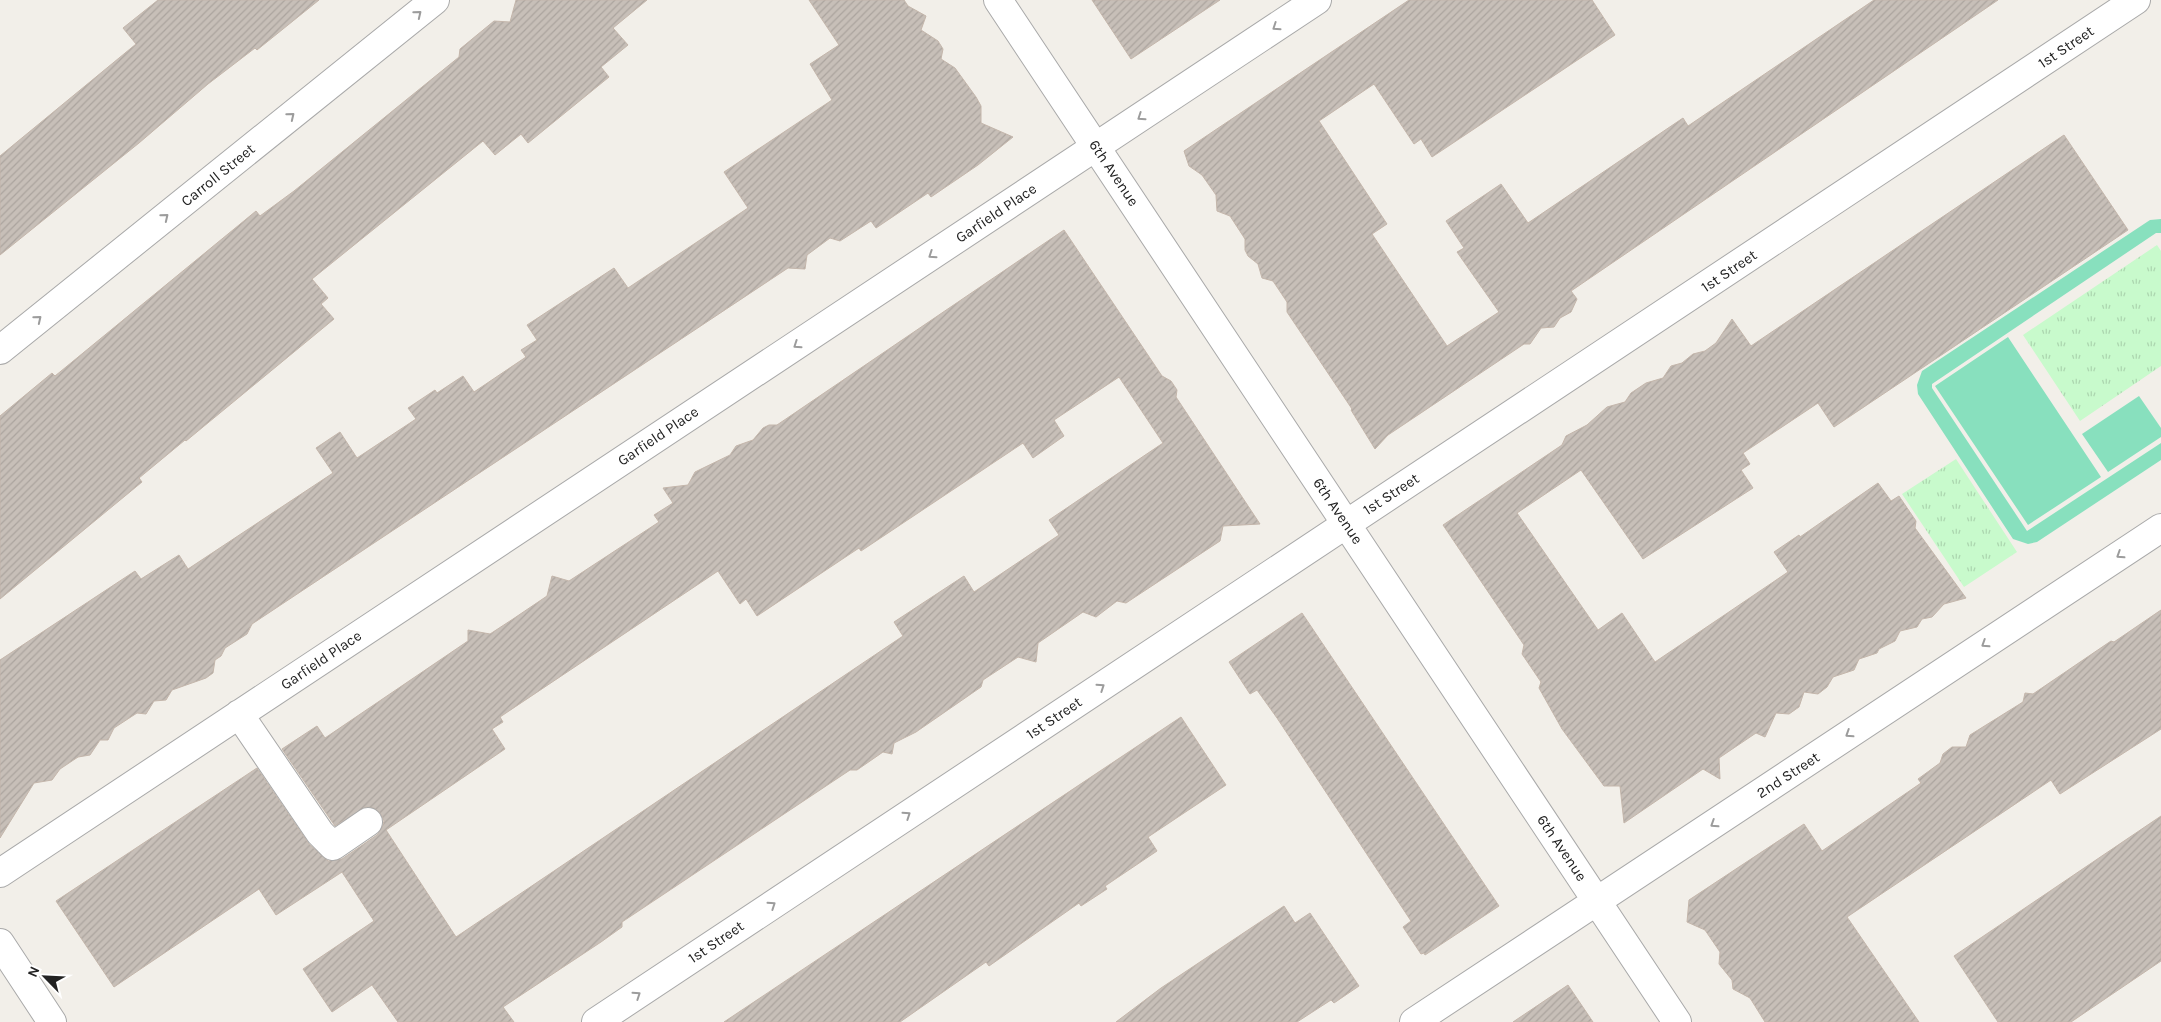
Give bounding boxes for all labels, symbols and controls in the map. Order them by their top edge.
one-way arrow [412,11,421,19]
one-way arrow [1272,21,1282,30]
street label: 1st Street [2035,22,2098,72]
one-way arrow [1137,111,1146,120]
one-way arrow [286,112,295,121]
street label: 6th Avenue [1085,136,1143,210]
street label: Carroll Street [178,140,259,210]
street label: Garfield Place [952,179,1040,247]
one-way arrow [159,215,168,223]
street label: 1st Street [1698,246,1761,296]
one-way arrow [928,249,938,258]
one-way arrow [32,316,42,325]
one-way arrow [793,338,802,348]
street label: Garfield Place [614,402,702,470]
street label: 1st Street [1360,469,1423,519]
street label: 6th Avenue [1309,474,1367,548]
one-way arrow [2117,548,2126,558]
street label: Garfield Place [277,626,365,694]
one-way arrow [1981,638,1991,647]
one-way arrow [1096,683,1105,693]
street label: 1st Street [1023,693,1086,743]
one-way arrow [1846,728,1855,737]
street label: 2nd Street [1753,748,1823,802]
street label: 6th Avenue [1533,811,1591,885]
one-way arrow [902,812,911,821]
one-way arrow [1710,817,1719,827]
one-way arrow [766,902,776,911]
street label: 1st Street [685,917,748,967]
north arrow [20,952,70,1002]
text: N [24,964,43,980]
one-way arrow [631,992,640,1001]

